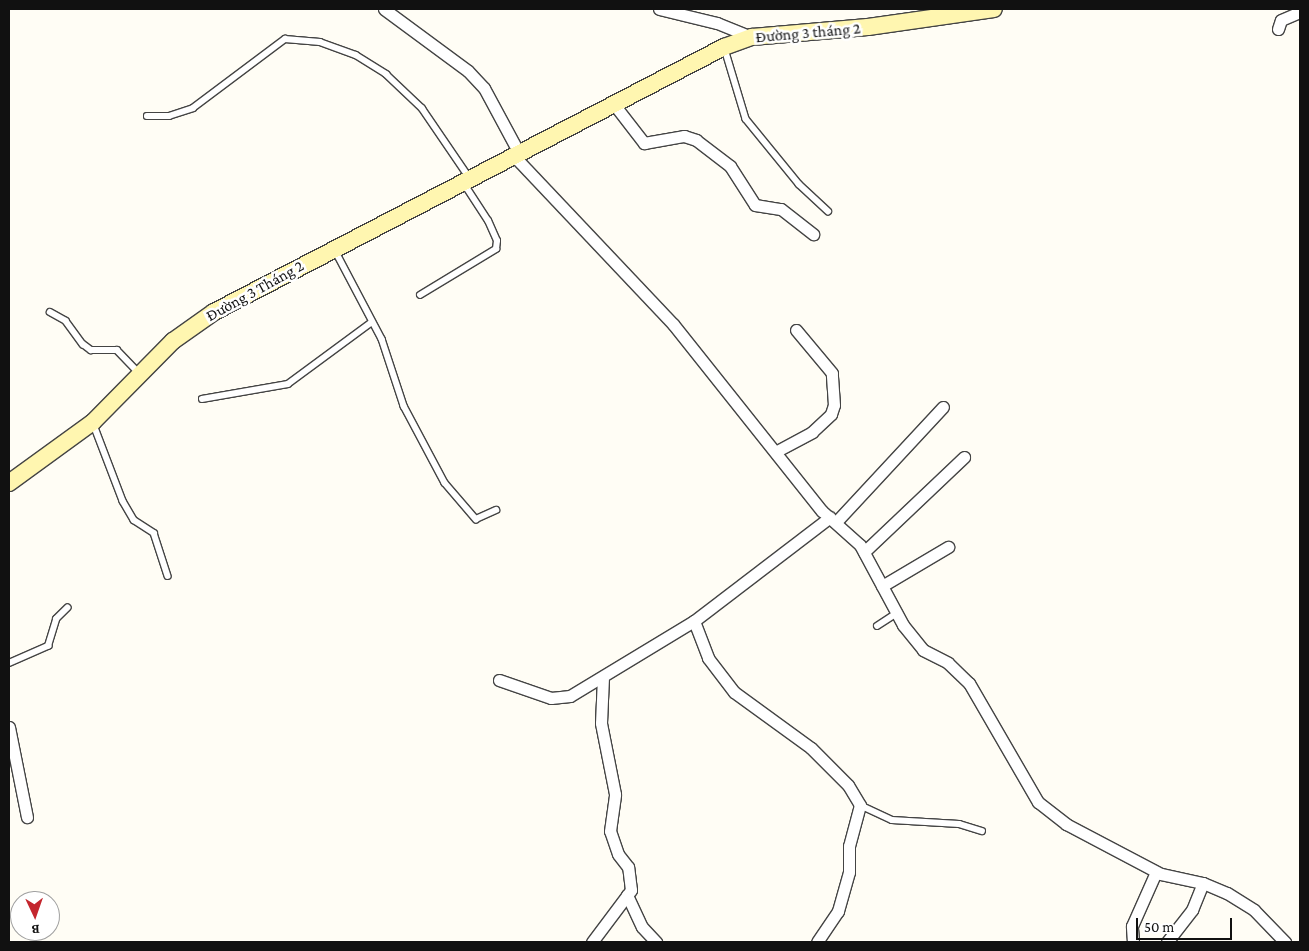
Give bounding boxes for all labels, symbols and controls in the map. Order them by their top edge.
street label: Đường 3 tháng 2 [755,19,861,47]
street label: Đường 3 Tháng 2 [203,256,307,326]
north arrow [10,891,60,941]
scale bar [1139,908,1235,940]
text: 50 m [1144,919,1174,935]
text: B [31,922,40,938]

